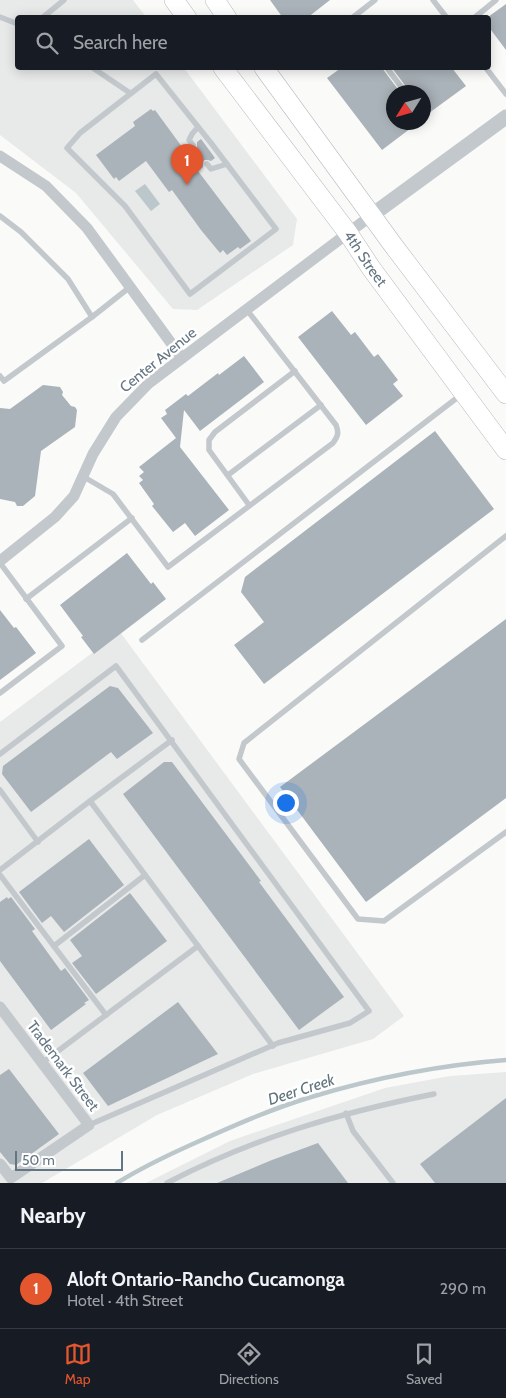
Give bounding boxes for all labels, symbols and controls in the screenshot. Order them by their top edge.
search box [15,15,491,70]
icon: search [33,29,61,57]
text: Search here [73,31,167,54]
north arrow [386,85,431,130]
pin: 1 [171,144,203,185]
street label: 4th Street [340,227,391,290]
street label: Center Avenue [116,323,200,396]
your location [273,790,299,816]
street label: Trademark Street [23,1017,103,1115]
water label: Deer Creek [265,1069,338,1109]
scale bar [15,1148,122,1171]
text: 50 m [22,1151,55,1169]
text: Nearby [20,1203,86,1228]
text: Aloft Ontario-Rancho Cucamonga [67,1268,345,1291]
text: 1 [33,1279,39,1298]
text: 290 m [440,1279,486,1298]
text: Hotel · 4th Street [67,1291,183,1310]
tab: Map [64,1340,92,1388]
tab: Directions [219,1340,279,1388]
tab: Saved [406,1340,442,1388]

